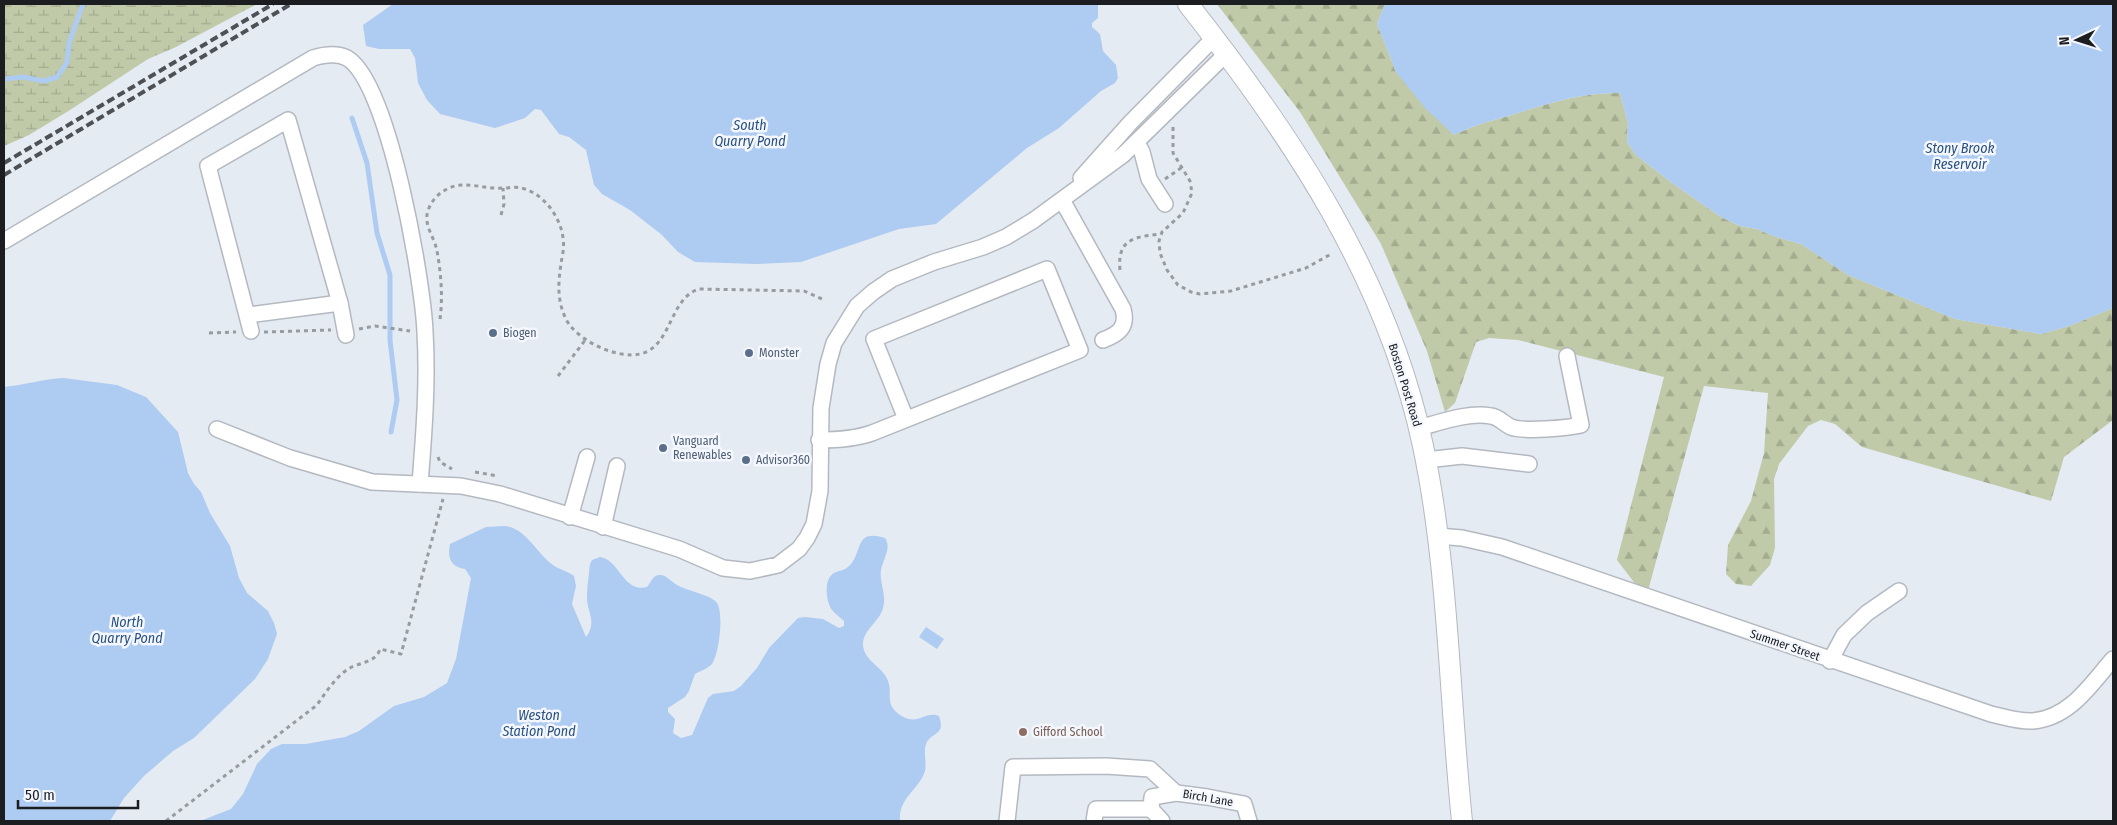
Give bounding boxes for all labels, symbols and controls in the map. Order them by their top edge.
north arrow [2052,15,2102,65]
text: N [2056,36,2073,46]
water label: South Quarry Pond [714,117,786,150]
water label: Stony Brook Reservoir [1925,140,1994,173]
place label: Biogen [503,326,537,340]
marker: Biogen [487,327,499,339]
street label: Boston Post Road [1386,342,1424,428]
place label: Monster [759,346,800,360]
marker: Monster [743,347,755,359]
place label: Vanguard Renewables [673,434,732,462]
marker: Vanguard Renewables [657,442,669,454]
place label: Advisor360 [756,453,810,467]
marker: Advisor360 [740,454,752,466]
water label: North Quarry Pond [91,614,163,647]
street label: Summer Street [1748,626,1822,664]
water label: Weston Station Pond [501,707,576,740]
place label: Gifford School [1033,725,1103,739]
marker: Gifford School [1017,726,1029,738]
scale bar [18,778,138,810]
text: 50 m [25,786,55,804]
street label: Birch Lane [1182,787,1234,809]

